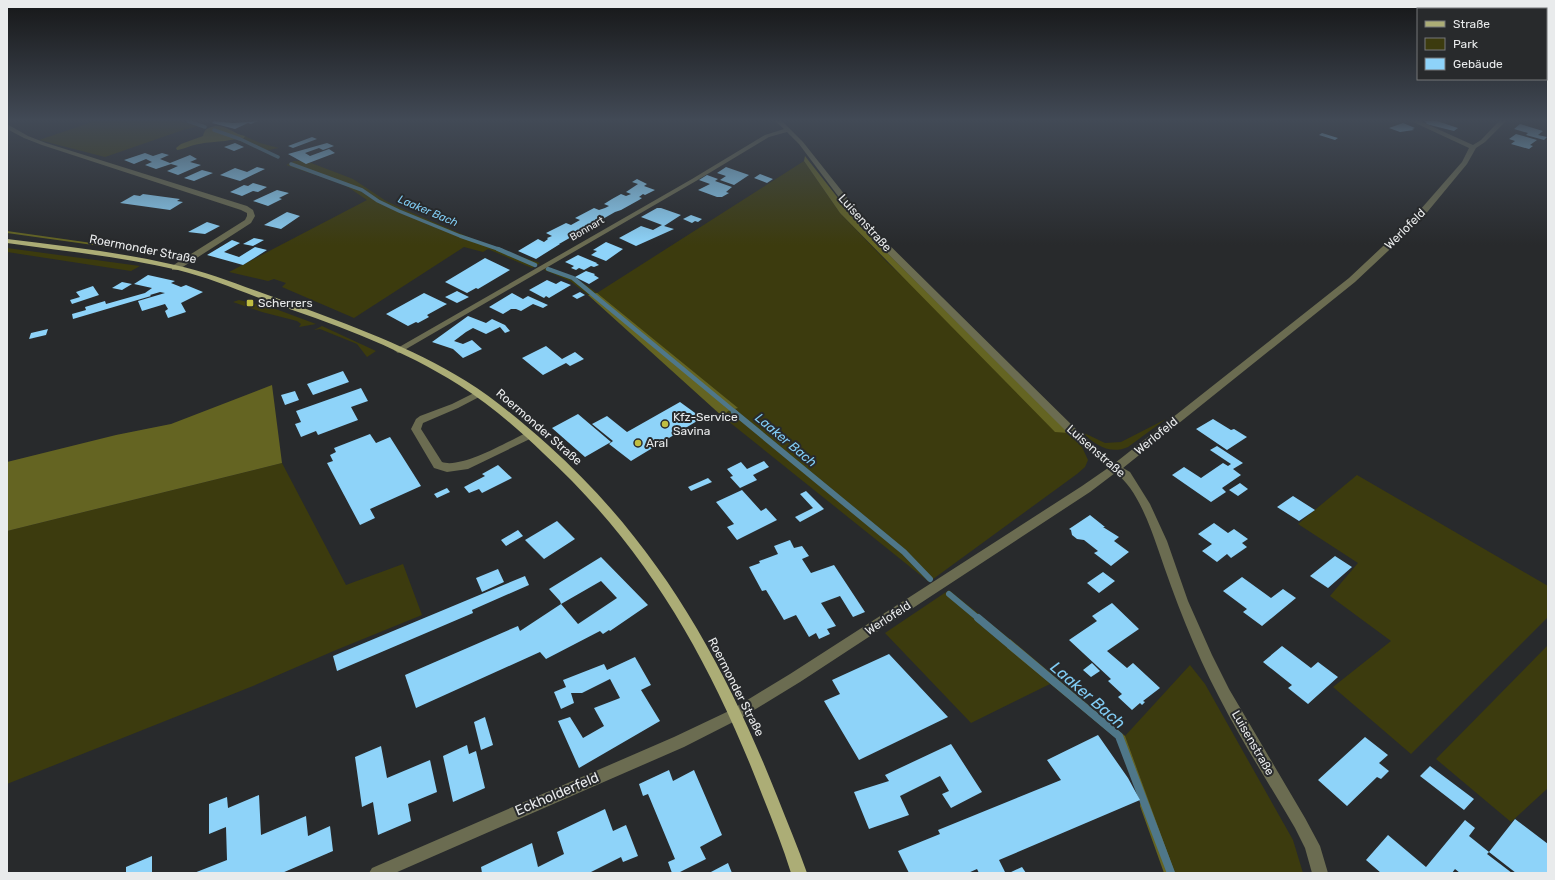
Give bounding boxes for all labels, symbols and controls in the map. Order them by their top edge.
legend [1417,8,1547,80]
text: Straße [1453,17,1490,31]
text: Park [1453,37,1479,51]
text: Gebäude [1453,57,1503,71]
street label: Luisenstraße [836,191,895,255]
water label: Laaker Bach [396,193,460,230]
street label: Werlofeld [1382,206,1428,252]
street label: Bonnart [568,214,606,244]
street label: Roermonder Straße [88,232,198,266]
place label: Scherrers [258,296,313,310]
marker: Scherrers [245,298,255,308]
street label: Roermonder Straße [493,386,585,468]
place label: Kfz-Service Savina [673,410,738,438]
water label: Laaker Bach [752,410,820,470]
street label: Werlofeld [1132,414,1180,458]
marker: Kfz-Service Savina [660,419,670,429]
street label: Luisenstraße [1064,422,1128,480]
place label: Aral [646,436,668,450]
marker: Aral [633,438,643,448]
street label: Werlofeld [863,598,913,638]
street label: Roermonder Straße [705,635,767,739]
water label: Laaker Bach [1047,657,1129,733]
street label: Luisenstraße [1229,708,1277,778]
street label: Eckholderfeld [512,769,602,819]

